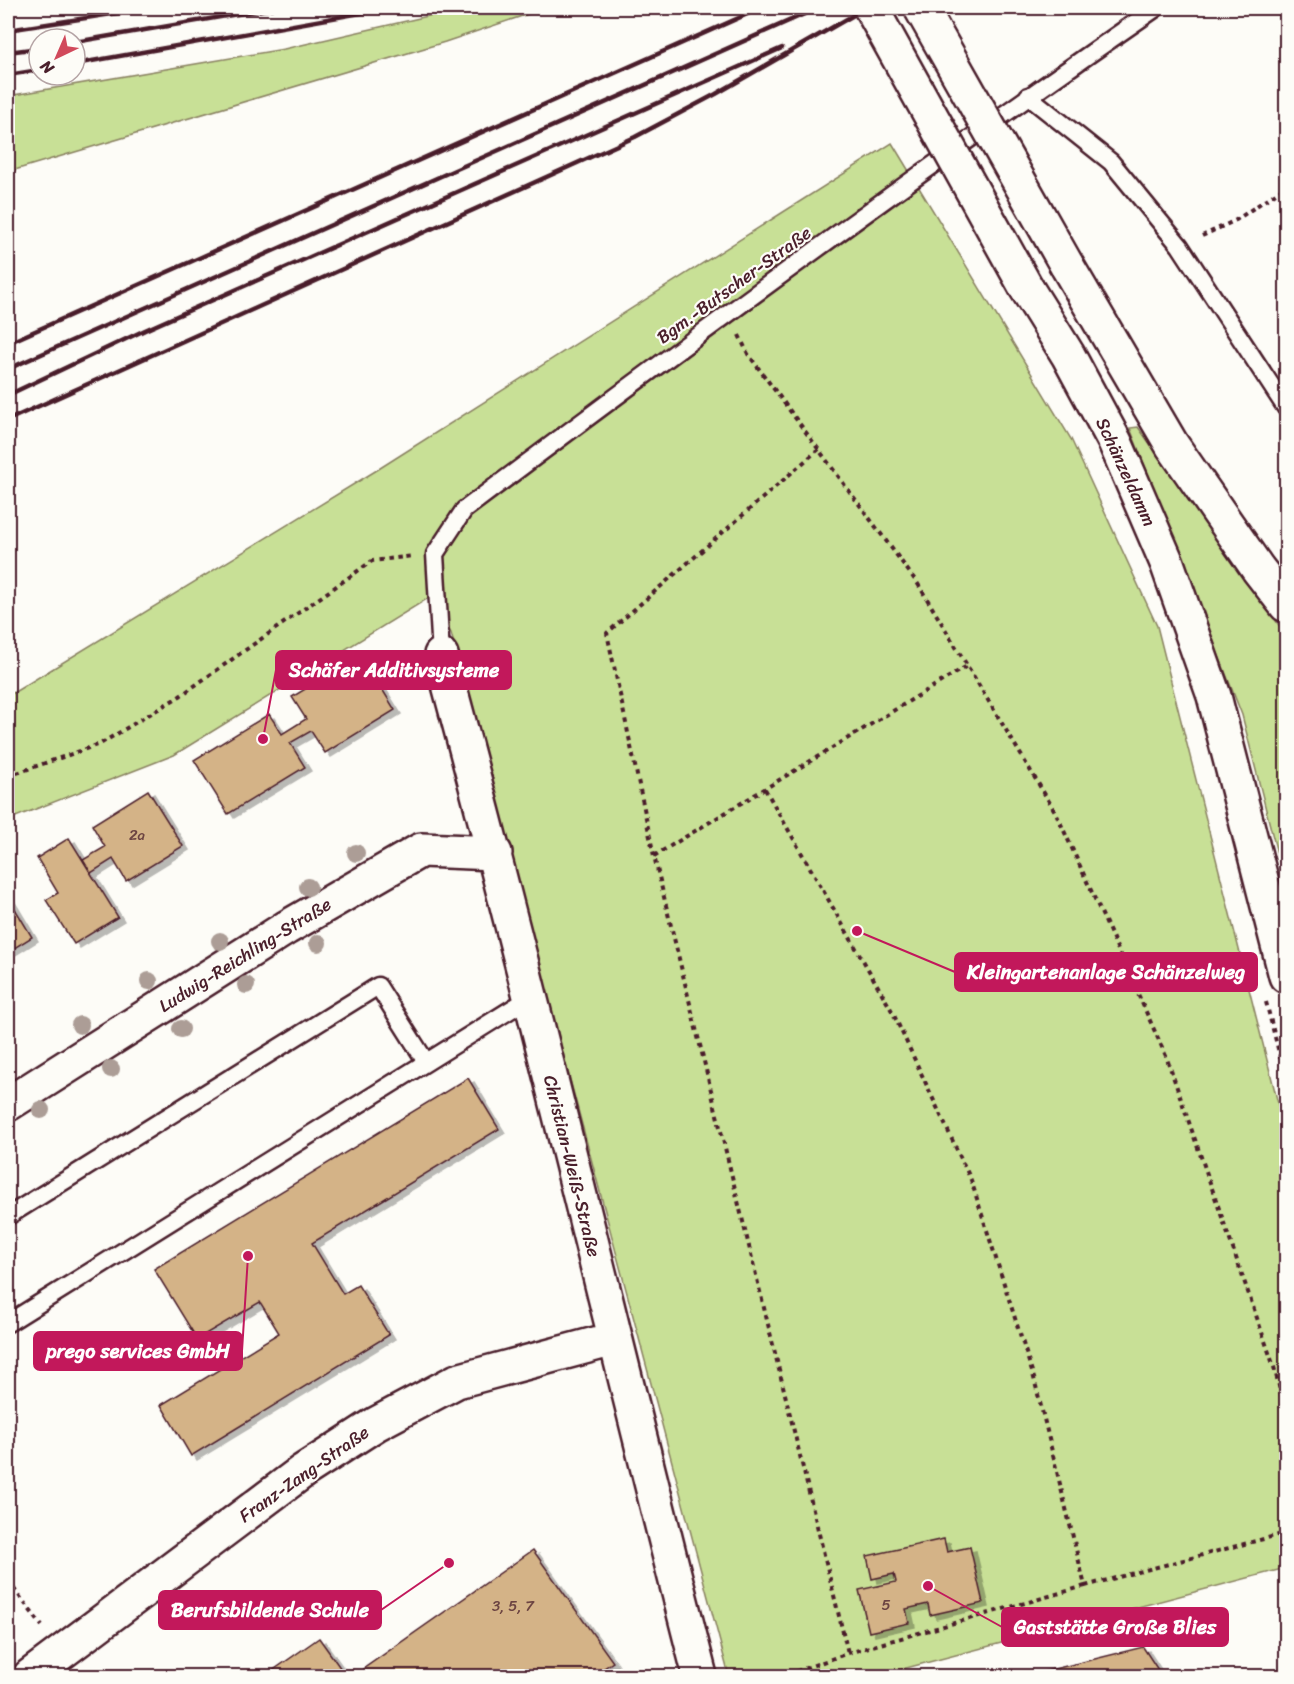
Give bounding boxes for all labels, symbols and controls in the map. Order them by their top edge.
north arrow [27,27,87,87]
text: N [32,53,62,82]
street label: Bgm.-Butscher-Straße [650,218,818,352]
street label: Schänzeldamm [1087,412,1165,532]
callout: Schäfer Additivsysteme [276,651,511,689]
text: Schäfer Additivsysteme [288,653,500,688]
house number: 2a [129,822,146,848]
street label: Ludwig-Reichling-Straße [152,889,338,1021]
callout: Kleingartenanlage Schänzelweg [955,953,1257,991]
text: Kleingartenanlage Schänzelweg [966,955,1245,990]
street label: Christian-Weiß-Straße [534,1072,610,1260]
callout: prego services GmbH [34,1332,242,1370]
text: prego services GmbH [44,1334,231,1369]
street label: Franz-Zang-Straße [232,1417,376,1531]
callout: Berufsbildende Schule [159,1591,381,1629]
house number: 5 [881,1592,891,1618]
text: Berufsbildende Schule [171,1593,370,1628]
house number: 3, 5, 7 [492,1593,535,1619]
callout: Gaststätte Große Blies [1002,1608,1228,1646]
text: Gaststätte Große Blies [1013,1610,1217,1645]

